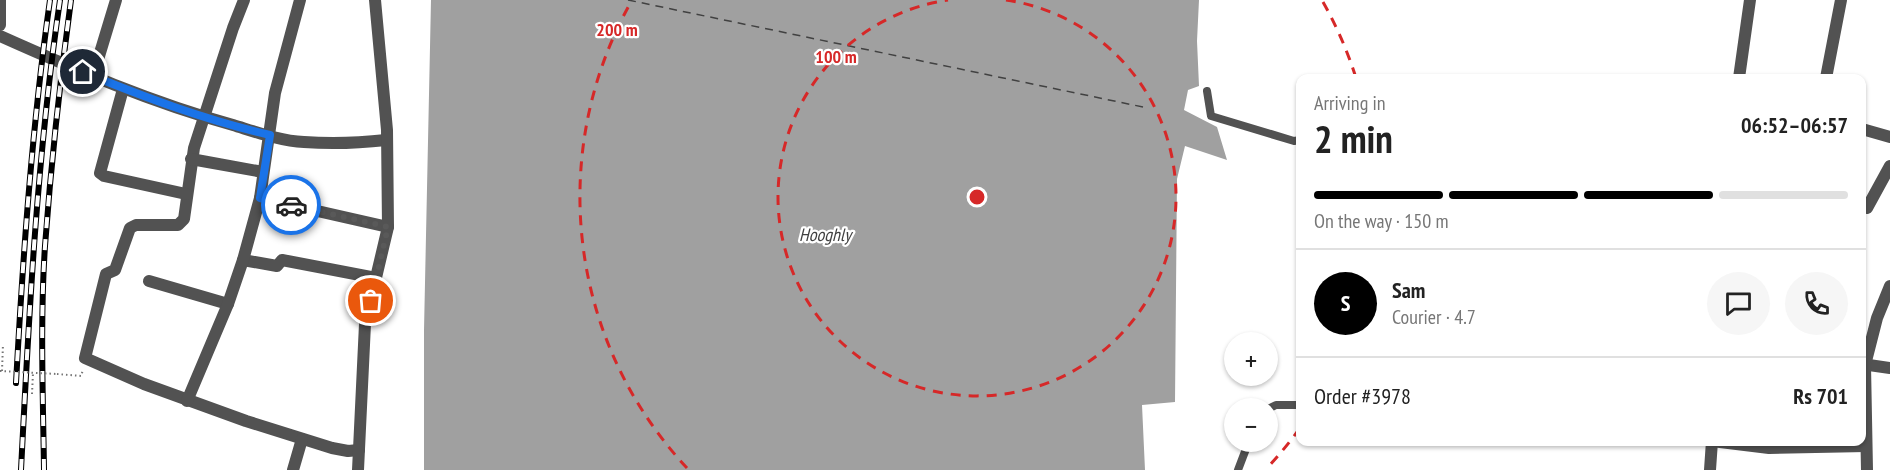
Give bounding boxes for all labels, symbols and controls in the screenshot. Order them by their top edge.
text: 200 m [596,18,638,41]
text: 100 m [815,45,857,68]
pin [57,46,108,97]
icon: home [66,55,99,88]
text: Arriving in [1314,90,1386,116]
text: 06:52–06:57 [1741,111,1848,139]
text: 2 min [1314,113,1393,164]
courier [261,175,321,235]
centre of rings [967,187,987,207]
icon: car [275,189,308,222]
text: On the way · 150 m [1314,208,1449,234]
water label: Hooghly [799,223,853,246]
button: chat [1707,272,1770,335]
button: phone [1785,272,1848,335]
pin [345,275,396,326]
text: Sam [1392,276,1425,304]
icon: bag [354,284,387,317]
text: S [1341,289,1350,317]
text: Courier · 4.7 [1392,304,1476,330]
map controls [1224,332,1278,452]
button: + [1224,332,1278,386]
text: Order #3978 [1314,382,1411,410]
text: Rs 701 [1793,382,1848,410]
button: − [1224,398,1278,452]

